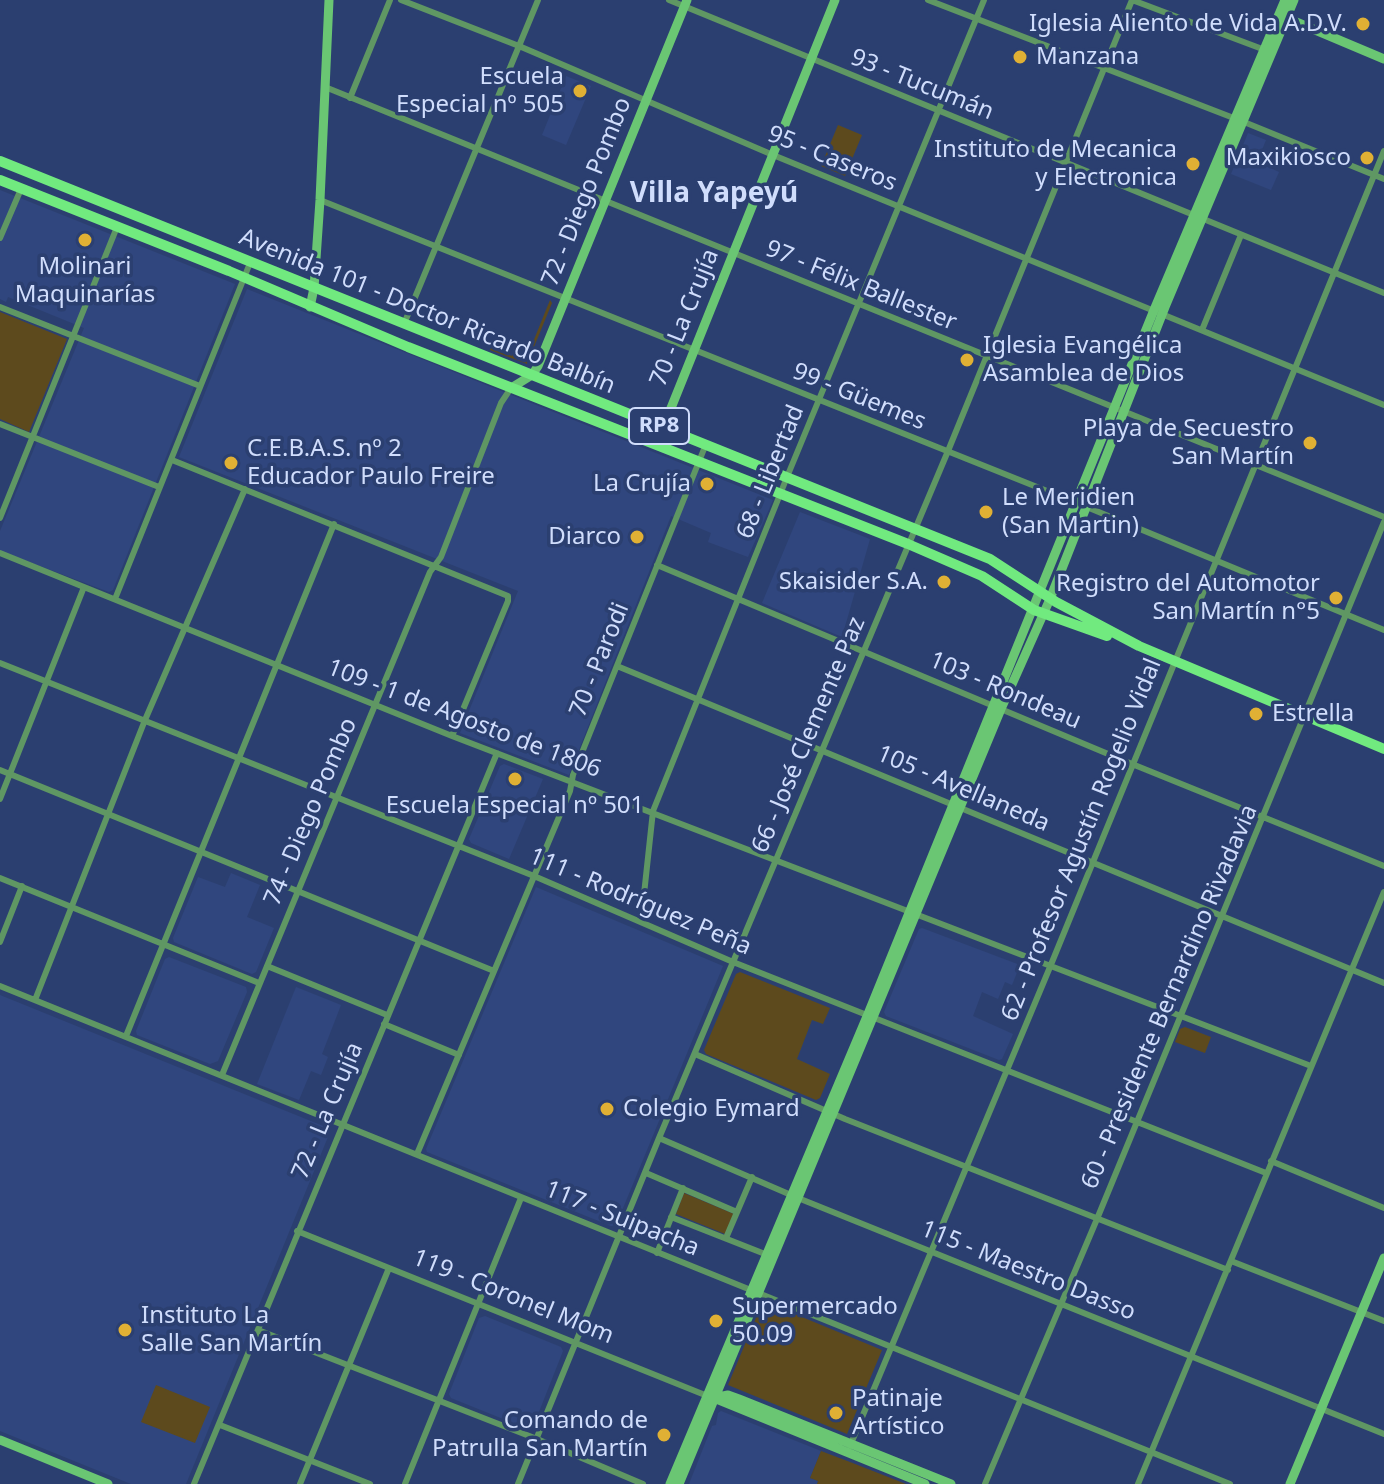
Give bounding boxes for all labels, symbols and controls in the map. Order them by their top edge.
place label: Iglesia Aliento de Vida A.D.V. [1029,10,1347,38]
marker: Iglesia Aliento de Vida A.D.V. [1354,15,1372,33]
street label: 93 - Tucumán [846,43,998,127]
place label: Manzana [1036,43,1139,71]
marker: Manzana [1011,48,1029,66]
place label: Escuela Especial nº 505 [396,63,564,119]
marker: Escuela Especial nº 505 [571,82,589,100]
street label: 72 - Diego Pombo [536,93,638,291]
street label: 95 - Caseros [763,120,901,198]
place label: Instituto de Mecanica y Electronica [934,136,1177,192]
place label: Maxikiosco [1226,144,1351,172]
marker: Maxikiosco [1358,149,1376,167]
marker: Instituto de Mecanica y Electronica [1184,155,1202,173]
district label: Villa Yapeyú [630,177,798,211]
street label: Avenida 101 - Doctor Ricardo Balbín [235,223,619,401]
marker: Molinari Maquinarías [76,231,94,249]
street label: 97 - Félix Ballester [761,235,961,337]
street label: 70 - La Crujía [644,245,726,391]
place label: Molinari Maquinarías [15,253,155,309]
place label: Iglesia Evangélica Asamblea de Dios [983,332,1184,388]
marker: Iglesia Evangélica Asamblea de Dios [958,351,976,369]
street label: 99 - Güemes [788,357,930,437]
street label: 68 - Libertad [731,401,811,543]
road number: RP8 [629,408,689,444]
place label: Playa de Secuestro San Martín [1083,415,1294,471]
marker: Playa de Secuestro San Martín [1301,434,1319,452]
place label: C.E.B.A.S. nº 2 Educador Paulo Freire [247,435,495,491]
marker: C.E.B.A.S. nº 2 Educador Paulo Freire [222,454,240,472]
place label: La Crujía [593,470,691,498]
marker: La Crujía [698,475,716,493]
place label: Le Meridien (San Martin) [1002,484,1139,540]
marker: Le Meridien (San Martin) [977,503,995,521]
place label: Diarco [548,523,621,551]
marker: Diarco [628,528,646,546]
place label: Skaisider S.A. [779,568,928,596]
place label: Registro del Automotor San Martín n°5 [1056,570,1320,626]
marker: Skaisider S.A. [935,573,953,591]
marker: Registro del Automotor San Martín n°5 [1327,589,1345,607]
street label: 70 - Parodi [564,599,636,721]
street label: 66 - José Clemente Paz [746,613,872,857]
street label: 103 - Rondeau [925,646,1085,736]
street label: 109 - 1 de Agosto de 1806 [323,653,605,785]
street label: 62 - Profesor Agustín Rogelio Vidal [996,655,1168,1025]
place label: Estrella [1272,700,1354,728]
marker: Estrella [1247,705,1265,723]
street label: 74 - Diego Pombo [258,714,364,910]
street label: 105 - Avellaneda [872,740,1054,838]
marker: Escuela Especial nº 501 [506,770,524,788]
place label: Escuela Especial nº 501 [386,792,644,820]
street label: 60 - Presidente Bernardino Rivadavia [1076,801,1264,1193]
street label: 111 - Rodríguez Peña [525,842,755,962]
street label: 72 - La Crujía [286,1038,370,1184]
place label: Colegio Eymard [623,1095,800,1123]
marker: Colegio Eymard [598,1100,616,1118]
street label: 117 - Suipacha [541,1175,703,1263]
street label: 115 - Maestro Dasso [916,1215,1140,1327]
street label: 119 - Coronel Mom [408,1243,618,1351]
place label: Supermercado 50.09 [732,1293,898,1349]
place label: Instituto La Salle San Martín [141,1302,322,1358]
marker: Supermercado 50.09 [707,1312,725,1330]
marker: Instituto La Salle San Martín [116,1321,134,1339]
place label: Patinaje Artístico [852,1385,944,1441]
marker: Patinaje Artístico [827,1404,845,1422]
place label: Comando de Patrulla San Martín [432,1407,648,1463]
marker: Comando de Patrulla San Martín [655,1426,673,1444]

